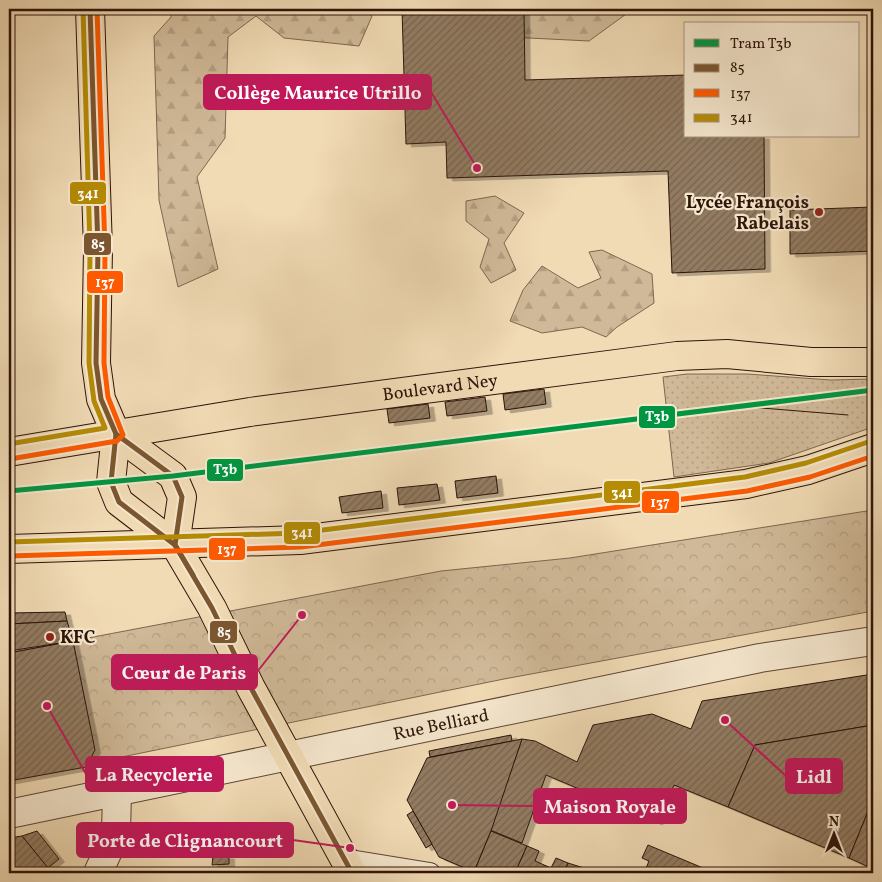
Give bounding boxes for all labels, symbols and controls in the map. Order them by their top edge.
legend [684,22,860,138]
text: Tram T3b [730,34,791,55]
text: 85 [730,58,745,79]
callout: Collège Maurice Utrillo [204,75,431,109]
text: Collège Maurice Utrillo [214,81,422,107]
text: 137 [730,84,751,105]
text: 341 [730,108,752,129]
line badge: 341 [69,181,107,205]
text: 341 [77,185,99,204]
place label: Lycée François Rabelais [686,191,809,237]
marker: Lycée François Rabelais [813,206,825,218]
line badge: 85 [83,232,112,256]
text: 85 [91,236,105,255]
line badge: 137 [86,270,124,294]
text: 137 [95,274,115,293]
street label: Boulevard Ney [381,369,500,408]
line badge: T3b [638,405,676,429]
text: T3b [645,408,669,427]
line badge: T3b [206,458,244,482]
text: T3b [213,461,237,480]
line badge: 341 [603,480,641,504]
text: 341 [611,484,633,503]
line badge: 137 [641,490,680,514]
text: 137 [650,494,670,513]
line badge: 341 [283,521,321,545]
text: 341 [291,524,313,543]
line badge: 137 [208,537,246,561]
text: 137 [217,541,237,560]
line badge: 85 [209,620,238,644]
text: 85 [217,624,231,643]
place label: KFC [60,626,95,651]
marker: KFC [44,631,56,643]
callout: Cœur de Paris [112,655,257,689]
text: Cœur de Paris [122,661,246,687]
street label: Rue Belliard [391,704,491,748]
callout: La Recyclerie [86,757,223,791]
callout: Lidl [786,759,842,793]
text: La Recyclerie [95,763,213,789]
text: Lidl [796,765,832,791]
callout: Maison Royale [534,789,686,823]
text: Maison Royale [544,795,676,821]
north arrow [810,810,860,860]
text: N [829,813,839,832]
callout: Porte de Clignancourt [77,823,293,857]
text: Porte de Clignancourt [87,829,283,855]

